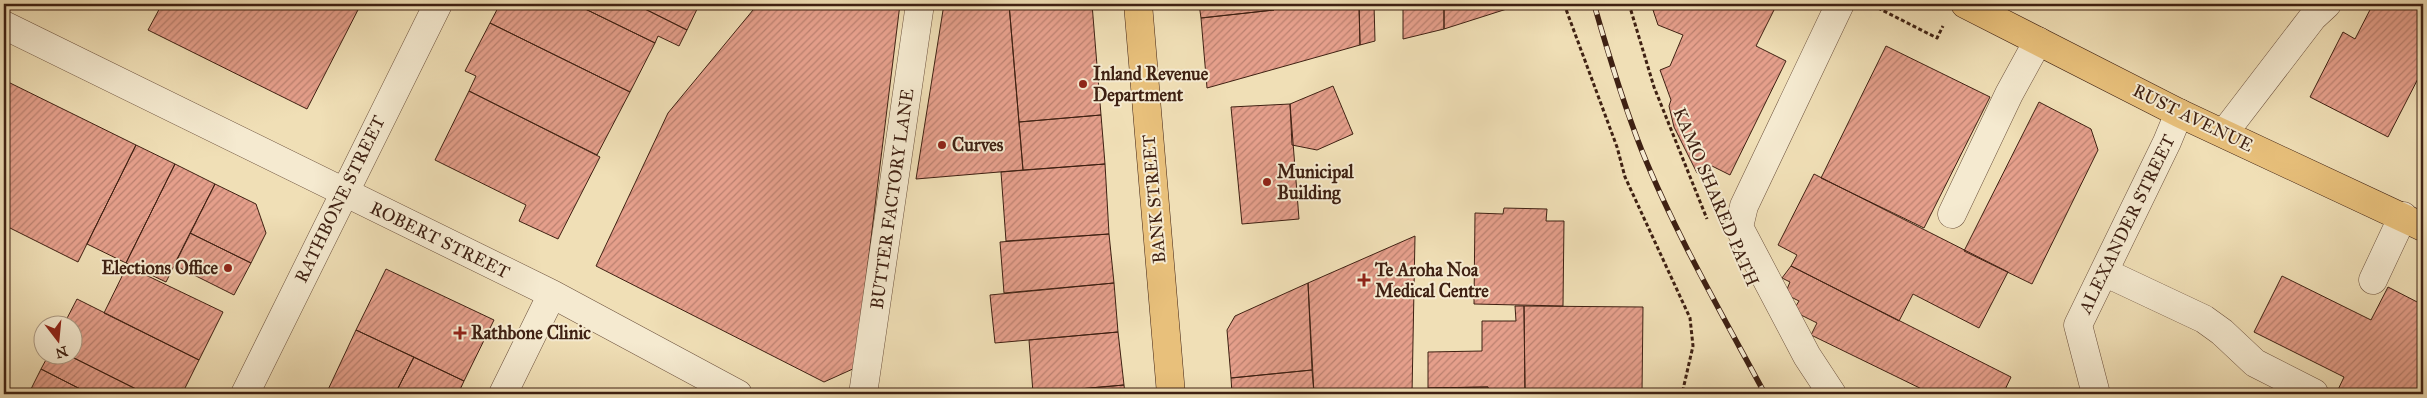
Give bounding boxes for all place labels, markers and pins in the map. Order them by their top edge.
place label: Inland Revenue Department [1093,63,1209,107]
marker: Inland Revenue Department [1077,78,1089,90]
place label: Curves [952,134,1004,156]
marker: Curves [936,139,948,151]
place label: Municipal Building [1277,161,1355,205]
marker: Municipal Building [1261,176,1273,188]
place label: Elections Office [102,257,218,279]
place label: Te Aroha Noa Medical Centre [1374,259,1489,302]
marker: Elections Office [222,262,234,274]
marker: Te Aroha Noa Medical Centre [1357,273,1371,287]
place label: Rathbone Clinic [471,322,591,344]
marker: Rathbone Clinic [453,326,467,340]

